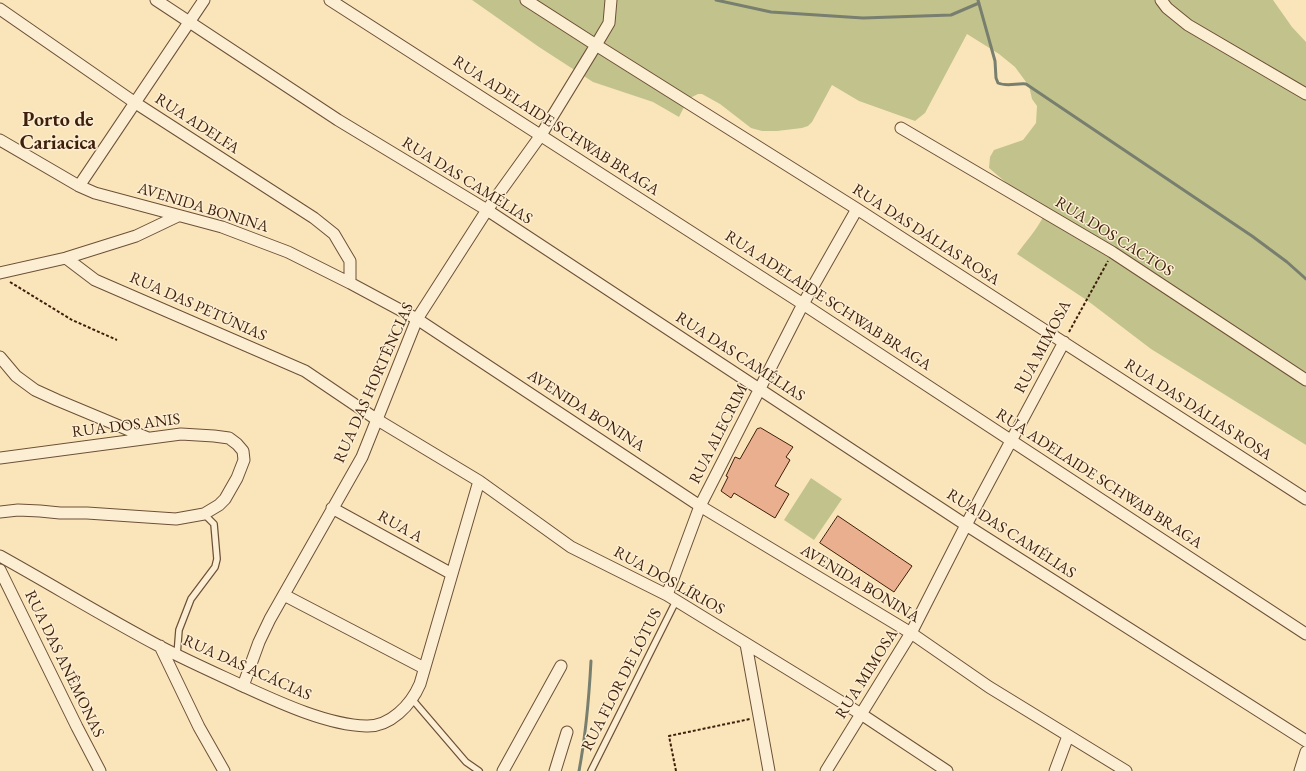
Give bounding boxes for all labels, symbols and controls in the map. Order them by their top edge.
street label: RUA ADELAIDE SCHWAB BRAGA [449,52,663,200]
street label: RUA ADELFA [151,90,243,158]
district label: Porto de Cariacica [20,109,96,156]
street label: RUA DAS CAMÉLIAS [398,133,536,229]
street label: AVENIDA BONINA [135,179,271,237]
street label: RUA DAS DÁLIAS ROSA [849,180,1003,290]
street label: RUA DOS CACTOS [1051,193,1177,281]
street label: RUA ADELAIDE SCHWAB BRAGA [721,227,935,375]
street label: RUA DAS PETÚNIAS [127,268,269,346]
street label: RUA MIMOSA [1010,297,1076,397]
street label: RUA DAS HORTÊNCIAS [330,300,418,466]
street label: RUA DAS CAMÉLIAS [672,308,808,406]
street label: RUA DAS DÁLIAS ROSA [1121,355,1275,465]
street label: AVENIDA BONINA [524,366,648,456]
street label: RUA ALECRIM [686,381,752,487]
street label: RUA ADELAIDE SCHWAB BRAGA [992,405,1206,553]
street label: RUA DOS ANIS [71,410,181,442]
street label: RUA DAS CAMÉLIAS [943,485,1079,583]
street label: RUA A [374,507,426,547]
street label: AVENIDA BONINA [797,541,923,627]
street label: RUA DOS LÍRIOS [610,543,728,619]
street label: RUA DAS ANÊMONAS [20,587,108,741]
street label: RUA FLOR DE LÓTUS [578,606,666,754]
street label: RUA MIMOSA [832,625,902,723]
street label: RUA DAS ACÁCIAS [180,631,314,705]

